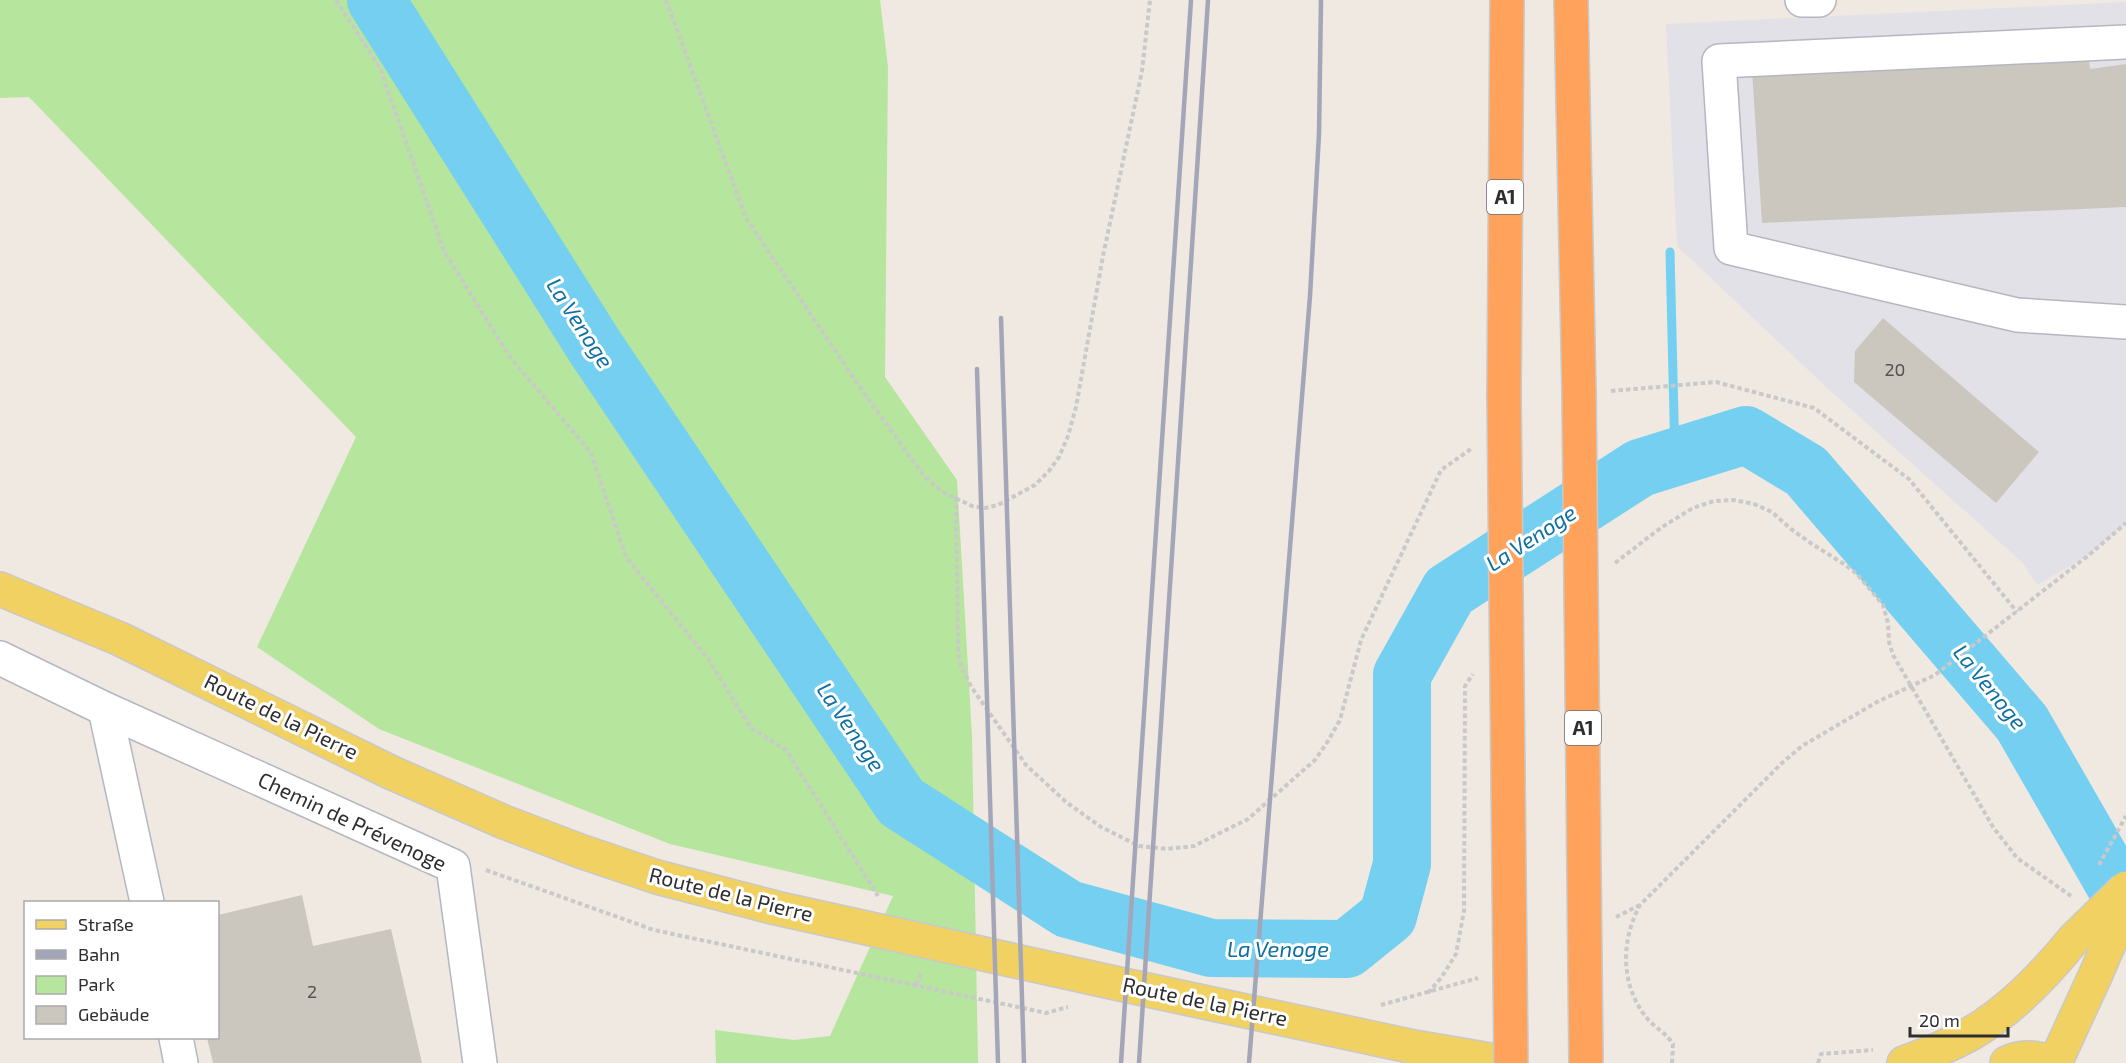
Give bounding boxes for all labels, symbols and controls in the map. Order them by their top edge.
road number: A1 [1487,180,1523,214]
water label: La Venoge [542,273,620,372]
house number: 20 [1885,358,1905,380]
water label: La Venoge [1481,498,1580,576]
water label: La Venoge [1949,639,2033,734]
street label: Route de la Pierre [201,668,363,764]
water label: La Venoge [813,677,891,776]
road number: A1 [1565,711,1601,745]
street label: Chemin de Prévenoge [254,766,451,875]
street label: Route de la Pierre [647,861,816,926]
legend [24,901,219,1039]
text: Straße [78,913,134,935]
water label: La Venoge [1227,935,1329,961]
text: Bahn [78,943,120,965]
street label: Route de la Pierre [1121,971,1290,1030]
text: Park [78,973,115,995]
house number: 2 [307,980,317,1002]
scale bar [1910,1000,2008,1038]
text: Gebäude [78,1003,149,1025]
text: 20 m [1919,1009,1960,1031]

